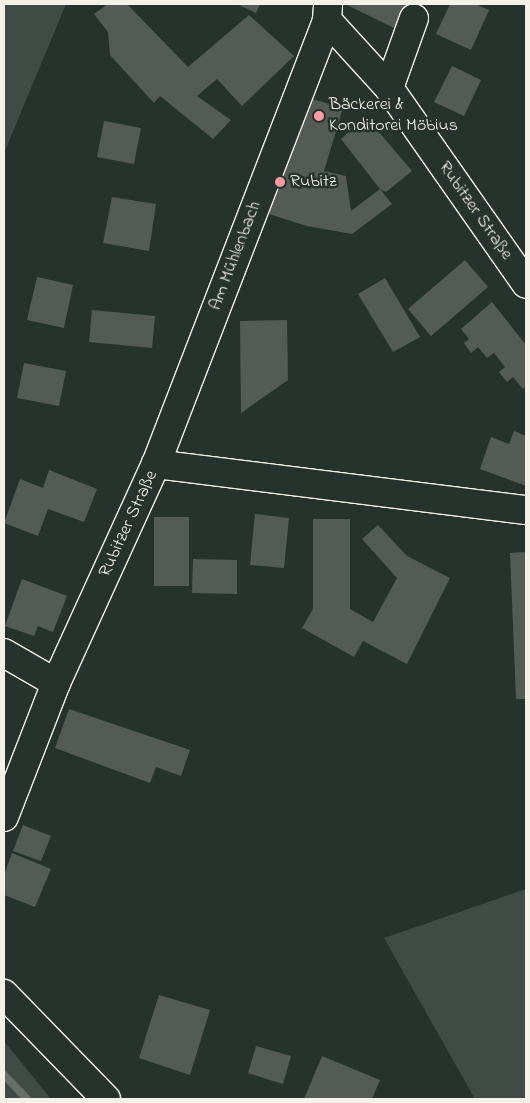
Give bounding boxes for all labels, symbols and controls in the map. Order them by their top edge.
place label: Bäckerei & Konditorei Möbius [329,95,458,138]
marker: Bäckerei & Konditorei Möbius [313,110,325,122]
street label: Rubitzer Straße [433,158,517,264]
place label: Rubitz [290,171,337,193]
marker: Rubitz [274,176,286,188]
street label: Am Mühlenbach [205,198,267,314]
street label: Rubitzer Straße [95,467,163,581]

